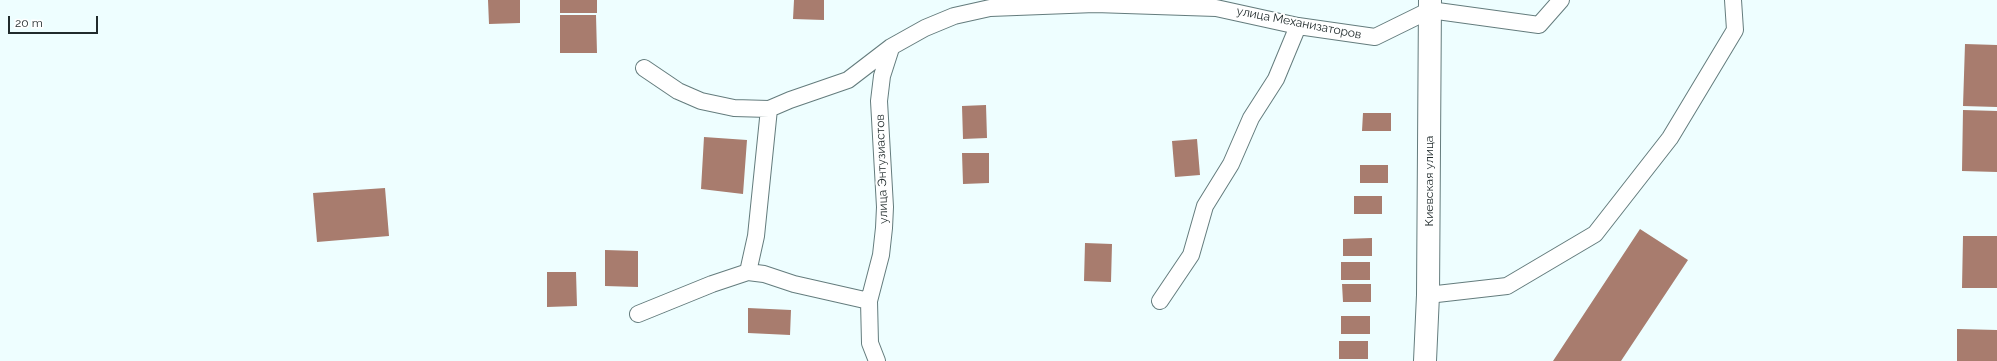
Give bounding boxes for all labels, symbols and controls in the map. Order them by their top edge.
street label: улица Механизаторов [1235,4,1363,42]
scale bar [10,8,100,34]
text: 20 m [15,16,43,30]
street label: улица Энтузиастов [873,114,891,224]
street label: Киевская улица [1422,136,1436,226]

